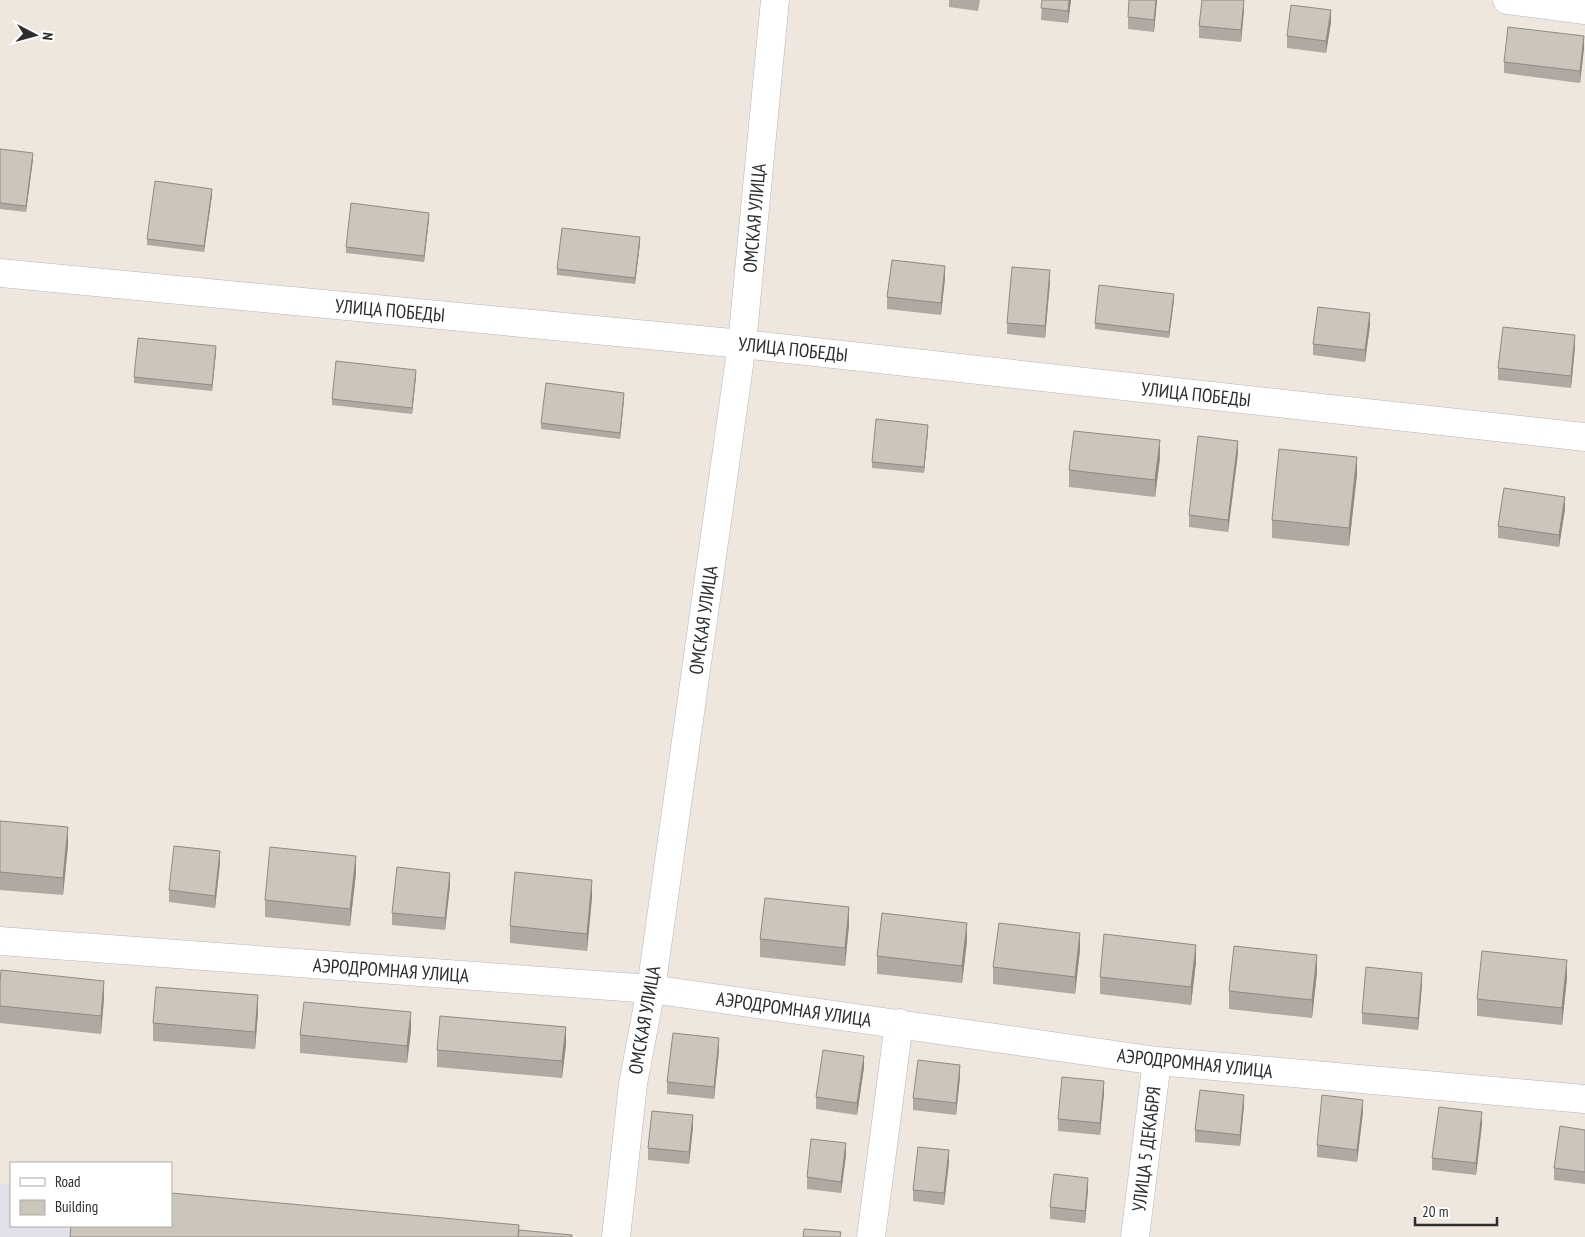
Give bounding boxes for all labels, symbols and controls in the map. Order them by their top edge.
north arrow [10,10,60,60]
text: N [39,32,57,41]
street label: ОМСКАЯ УЛИЦА [737,162,771,274]
street label: УЛИЦА ПОБЕДЫ [334,293,446,327]
street label: УЛИЦА ПОБЕДЫ [737,331,849,367]
street label: УЛИЦА ПОБЕДЫ [1140,376,1252,412]
street label: ОМСКАЯ УЛИЦА [683,564,723,676]
street label: АЭРОДРОМНАЯ УЛИЦА [312,953,470,987]
street label: ОМСКАЯ УЛИЦА [623,964,665,1076]
street label: АЭРОДРОМНАЯ УЛИЦА [715,986,873,1032]
street label: АЭРОДРОМНАЯ УЛИЦА [1116,1043,1274,1083]
street label: УЛИЦА 5 ДЕКАБРЯ [1126,1085,1166,1213]
legend [10,1162,172,1227]
text: Road [55,1172,81,1191]
scale bar [1415,1194,1498,1226]
text: Building [55,1197,98,1216]
text: 20 m [1422,1202,1448,1221]

